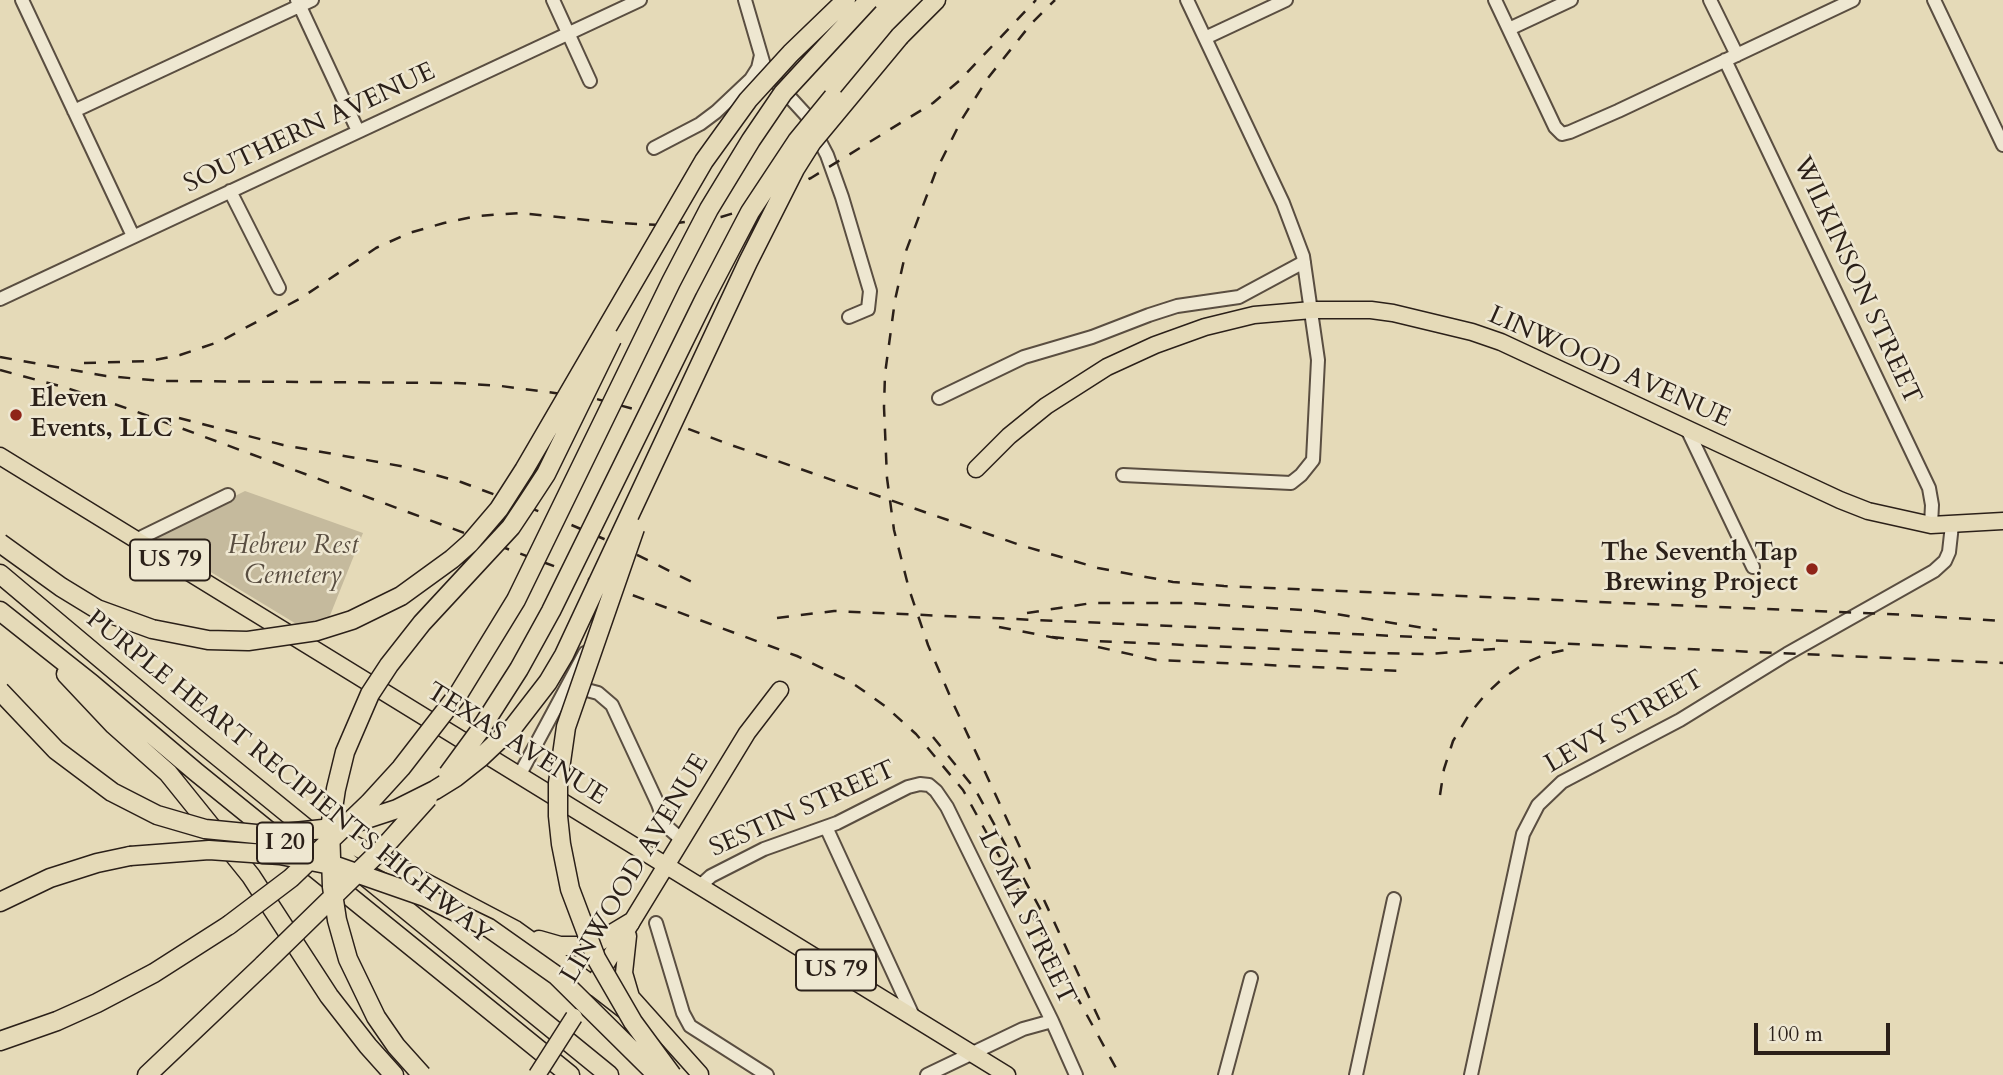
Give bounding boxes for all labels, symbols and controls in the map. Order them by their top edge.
street label: SOUTHERN AVENUE [179,57,441,201]
street label: WILKINSON STREET [1785,152,1927,410]
street label: LINWOOD AVENUE [1483,301,1735,435]
place label: Eleven Events, LLC [30,384,173,446]
marker: Eleven Events, LLC [8,407,24,423]
park label: Hebrew Rest Cemetery [228,531,358,592]
place label: The Seventh Tap Brewing Project [1601,538,1798,600]
road number: US 79 [130,540,210,580]
marker: The Seventh Tap Brewing Project [1804,561,1820,577]
street label: PURPLE HEART RECIPIENTS HIGHWAY [79,604,497,952]
street label: LEVY STREET [1540,665,1710,781]
street label: TEXAS AVENUE [420,677,612,813]
street label: LINWOOD AVENUE [555,749,717,989]
street label: SESTIN STREET [705,755,901,865]
road number: I 20 [257,822,313,864]
street label: LOMA STREET [970,826,1082,1010]
road number: US 79 [796,950,876,990]
scale bar [1758,1009,1895,1052]
text: 100 m [1767,1020,1823,1049]

